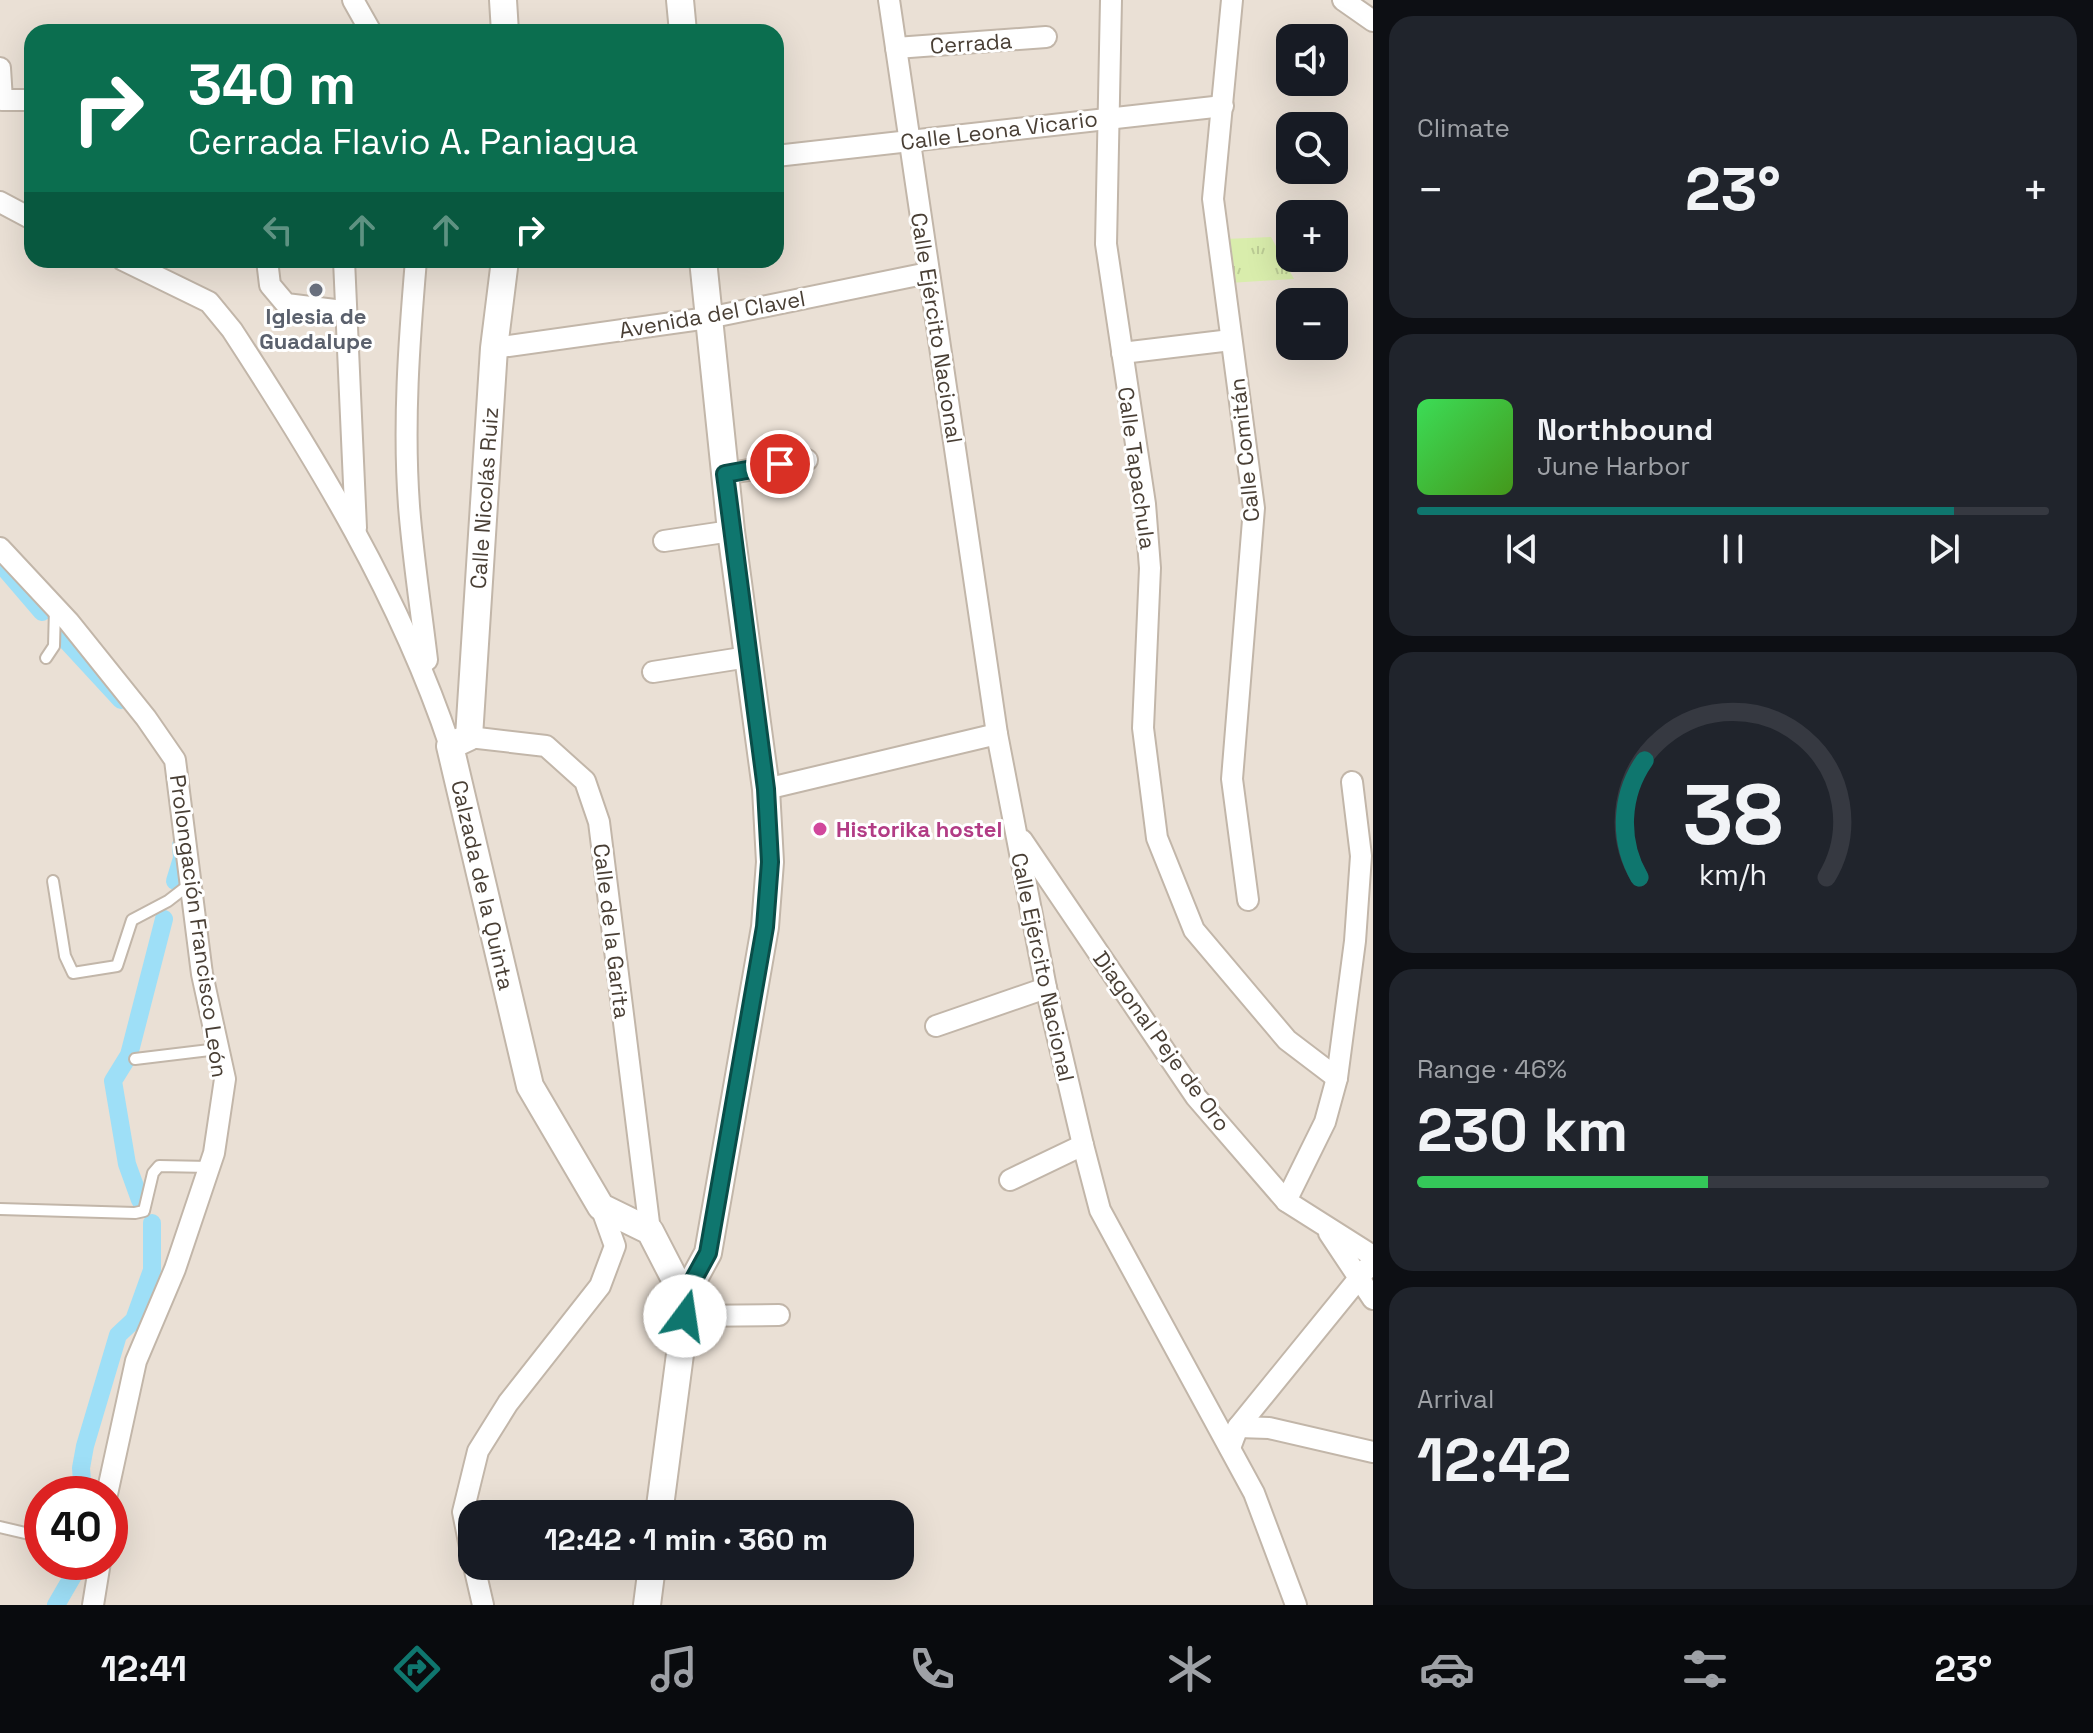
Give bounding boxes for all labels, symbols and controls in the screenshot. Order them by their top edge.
map controls [1276,24,1348,360]
button: sound [1276,24,1348,96]
street label: Cerrada [929,26,1013,60]
text: 340 m [188,49,356,120]
icon: right [56,56,160,160]
street label: Calle Leona Vicario [899,104,1099,156]
text: Climate [1417,111,1510,145]
button: search [1276,112,1348,184]
text: Cerrada Flavio A. Paniagua [188,119,638,165]
text: 23° [1685,151,1781,228]
text: − [1417,162,1444,218]
text: + [2022,162,2049,218]
button: + [1276,200,1348,272]
icon: left [256,208,300,252]
icon: ahead [340,208,384,252]
icon: ahead [424,208,468,252]
icon: right [508,208,552,252]
street label: Calle Ejército Nacional [905,211,969,445]
marker: Iglesia de Guadalupe [307,281,325,299]
street label: Avenida del Clavel [617,284,807,344]
button: − [1276,288,1348,360]
place label: Iglesia de Guadalupe [259,302,373,355]
street label: Calle Comitán [1223,377,1265,523]
street label: Calle Tapachula [1112,385,1162,551]
street label: Calle Nicolás Ruiz [464,406,504,590]
text: Northbound [1537,410,1713,449]
pin [746,430,814,498]
icon: arrive [758,442,802,486]
text: June Harbor [1537,449,1690,483]
icon: previous [1500,527,1544,571]
icon: pause [1711,527,1755,571]
icon: next [1922,527,1966,571]
text: 38 [1683,762,1783,868]
street label: Prolongación Francisco León [164,773,234,1079]
street label: Calzada de la Quinta [445,777,521,993]
place label: Historika hostel [836,815,1002,843]
marker: Historika hostel [811,820,829,838]
street label: Calle de la Garita [587,842,637,1021]
street label: Calle Ejército Nacional [1005,850,1081,1084]
text: km/h [1699,858,1767,894]
street label: Diagonal Peje de Oro [1087,945,1237,1137]
text: Range · 46% [1417,1052,1567,1086]
text: 230 km [1417,1092,1628,1169]
position arrow [643,1274,727,1358]
text: Arrival [1417,1382,1494,1416]
text: 12:42 [1417,1422,1571,1499]
speed limit sign: 40 [24,1476,128,1580]
text: 12:42 · 1 min · 360 m [544,1520,828,1559]
icon: directions [389,1641,445,1697]
icon: music [646,1641,702,1697]
icon: phone [904,1641,960,1697]
icon: climate [1162,1641,1218,1697]
icon: car [1419,1641,1475,1697]
icon: filters [1677,1641,1733,1697]
text: 12:41 [101,1646,187,1692]
text: 23° [1935,1646,1992,1692]

